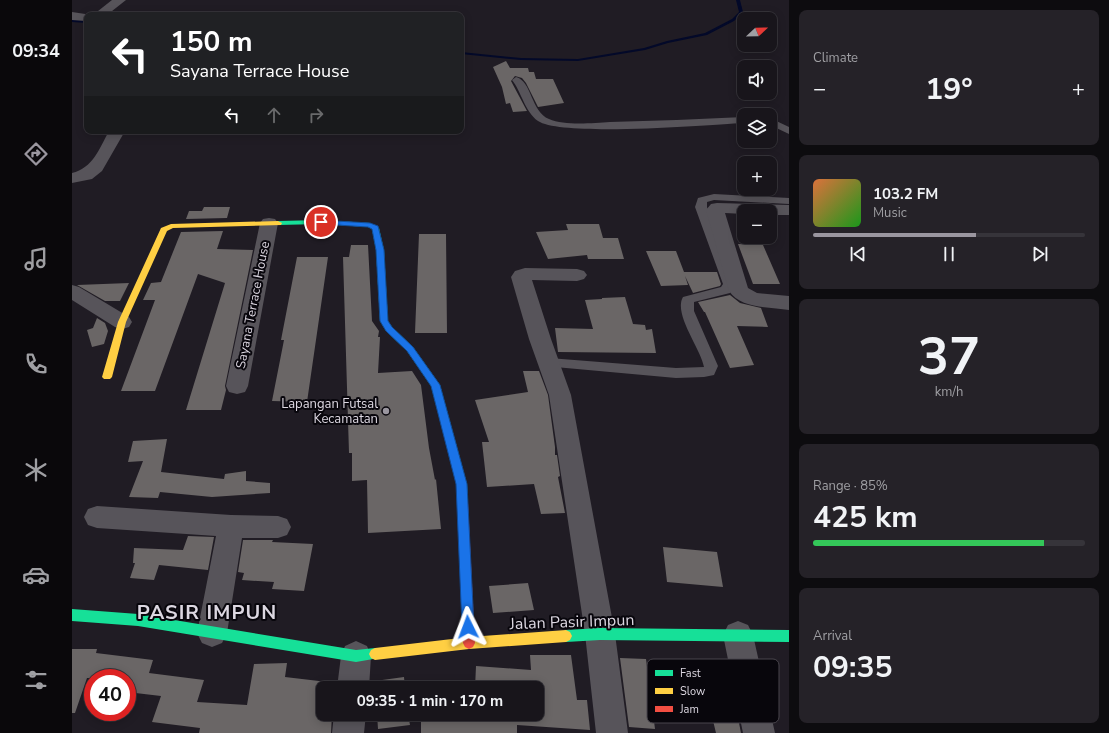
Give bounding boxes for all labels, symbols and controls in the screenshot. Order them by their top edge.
north arrow [737,12,777,52]
map controls [737,12,777,244]
text: 150 m [170,23,253,61]
icon: left [104,28,156,80]
text: 09:34 [12,39,60,63]
text: Climate [813,49,858,67]
text: Sayana Terrace House [170,59,349,83]
button: sound [737,60,777,100]
text: 19° [925,69,973,110]
text: − [813,74,826,104]
text: + [1072,74,1085,104]
icon: left [221,104,243,126]
icon: ahead [263,104,285,126]
icon: right [305,104,327,126]
button: layers [737,108,777,148]
icon: directions [22,140,50,168]
button: + [737,156,777,196]
text: 103.2 FM [873,184,938,204]
button: − [737,204,777,244]
text: Music [873,204,907,222]
pin [304,205,338,239]
icon: arrive [310,211,332,233]
street label: Sayana Terrace House [232,240,274,370]
icon: previous [847,243,869,265]
icon: pause [938,243,960,265]
icon: next [1029,243,1051,265]
icon: music [22,245,50,273]
text: 37 [918,321,980,392]
icon: phone [22,350,50,378]
text: km/h [935,383,963,401]
place label: Lapangan Futsal Kecamatan [281,395,378,428]
marker: Lapangan Futsal Kecamatan [381,406,391,416]
icon: climate [22,456,50,484]
text: Range · 85% [813,477,888,495]
text: 425 km [813,497,918,538]
icon: car [22,561,50,589]
district label: PASIR IMPUN [137,599,277,626]
position arrow [447,606,489,648]
street label: Jalan Pasir Impun [508,609,635,635]
text: Arrival [813,627,852,645]
text: 09:35 [813,647,892,688]
legend [647,659,779,723]
icon: filters [22,666,50,694]
text: Fast [680,666,701,681]
speed limit sign: 40 [84,669,136,721]
text: Slow [680,684,705,699]
text: 09:35 · 1 min · 170 m [357,691,503,711]
text: Jam [679,702,699,717]

